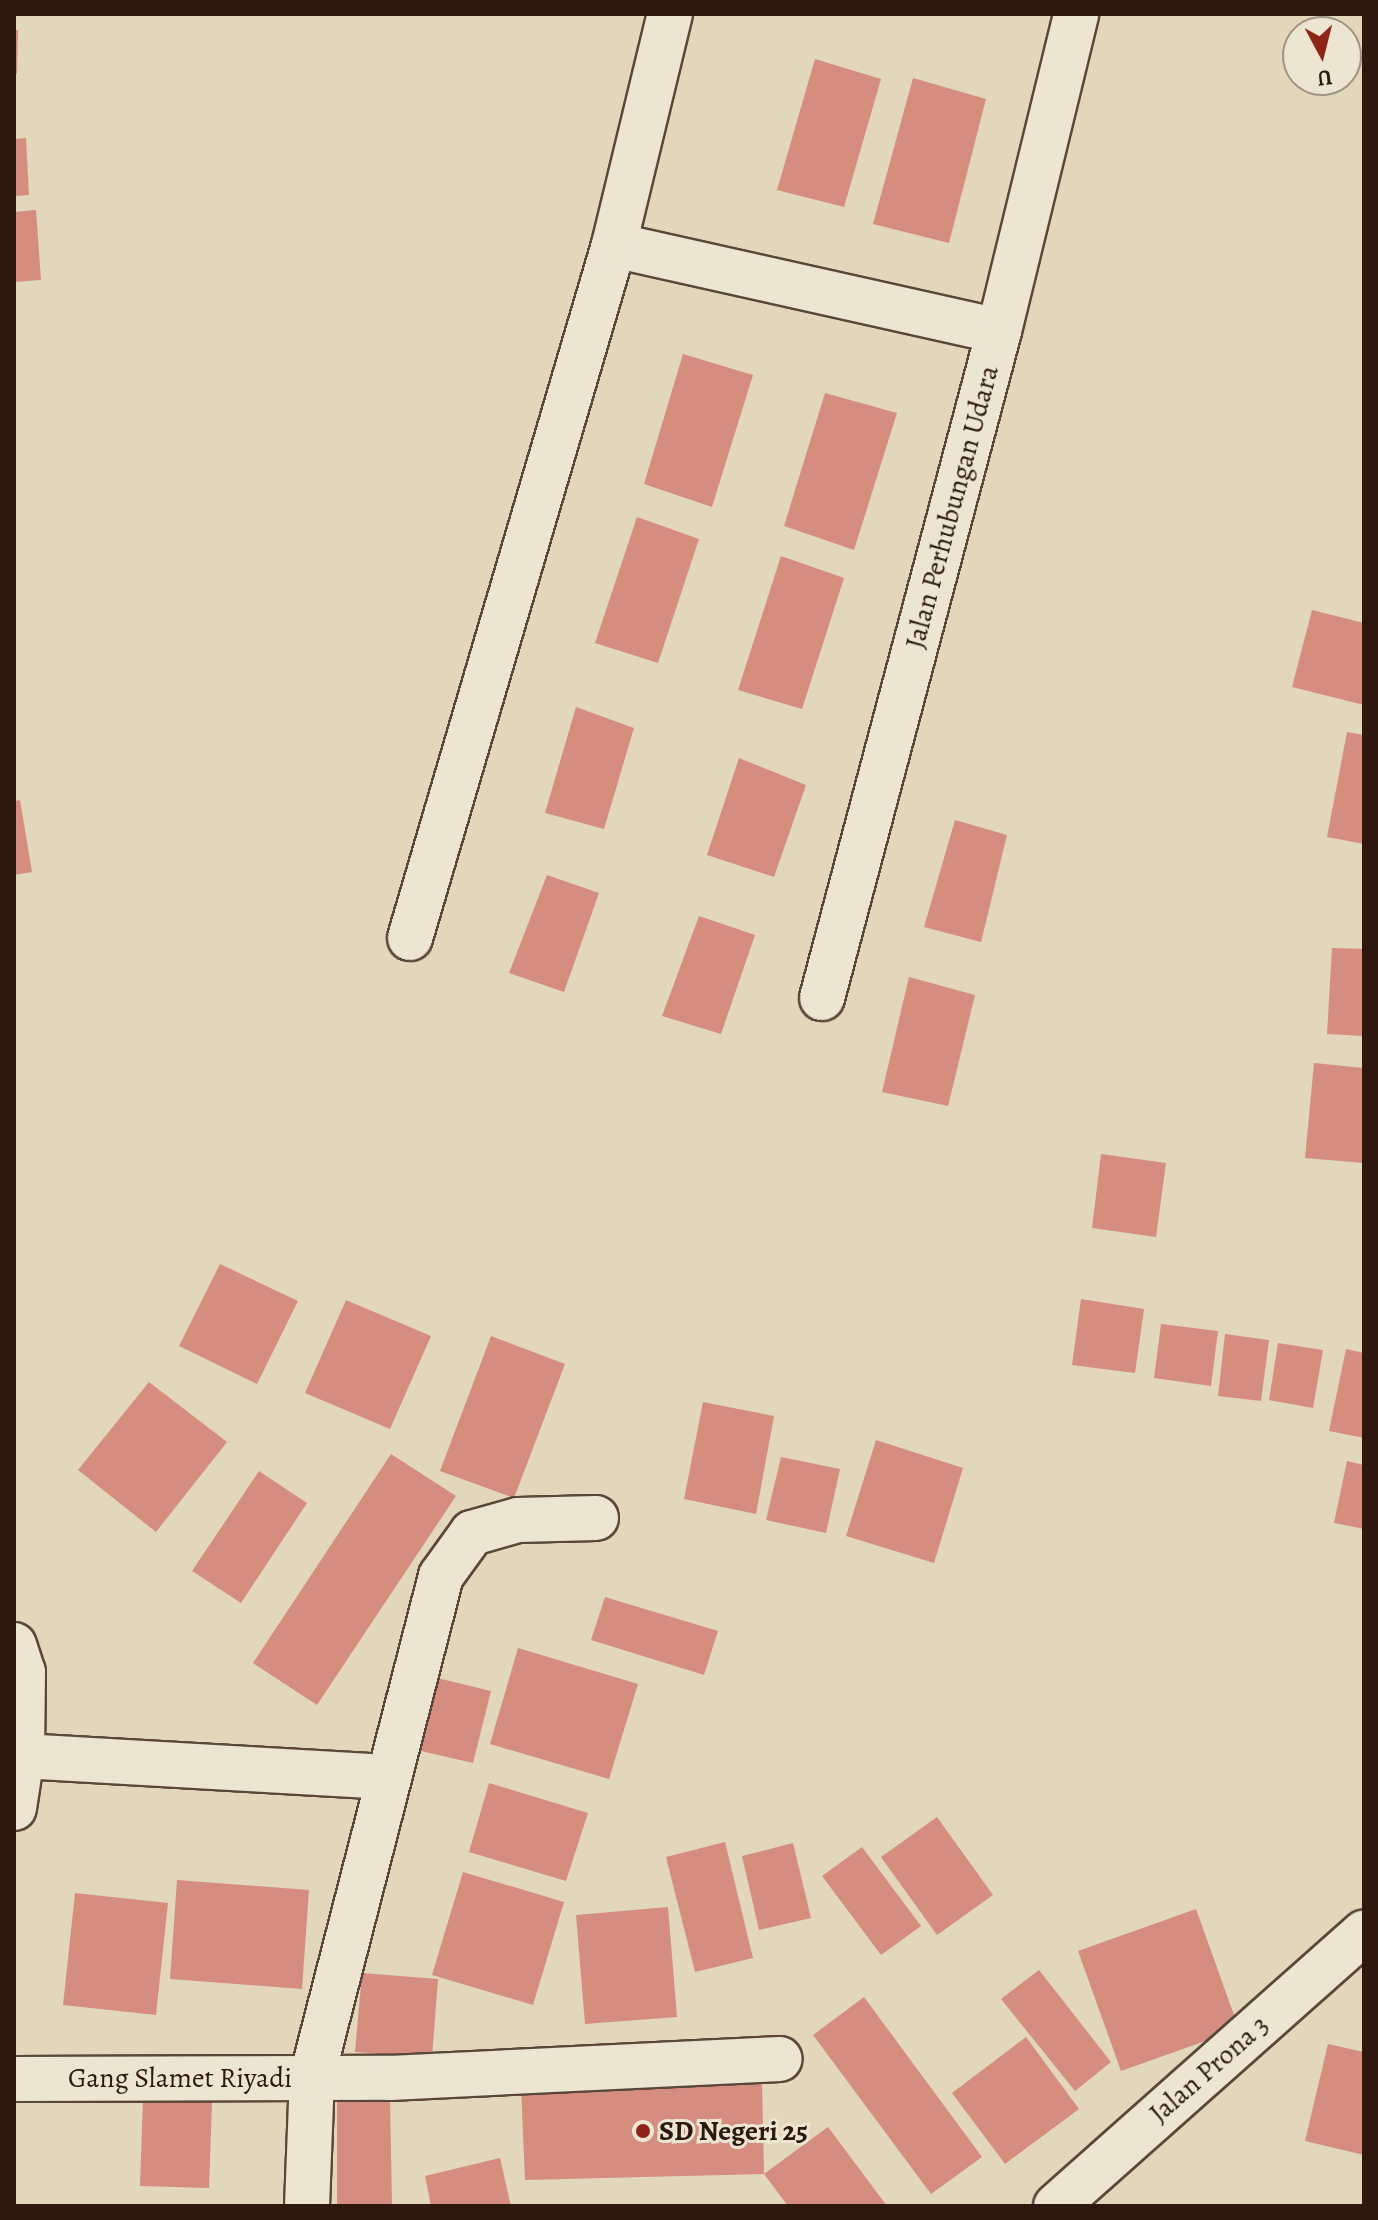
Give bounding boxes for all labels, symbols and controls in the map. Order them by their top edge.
north arrow [1282,16,1362,96]
text: U [1316,62,1334,94]
street label: Jalan Perhubungan Udara [898,362,1006,652]
street label: Jalan Prona 3 [1142,2008,1276,2130]
street label: Gang Slamet Riyadi [68,2061,292,2095]
place label: SD Negeri 25 [659,2114,808,2148]
marker: SD Negeri 25 [634,2122,652,2140]

